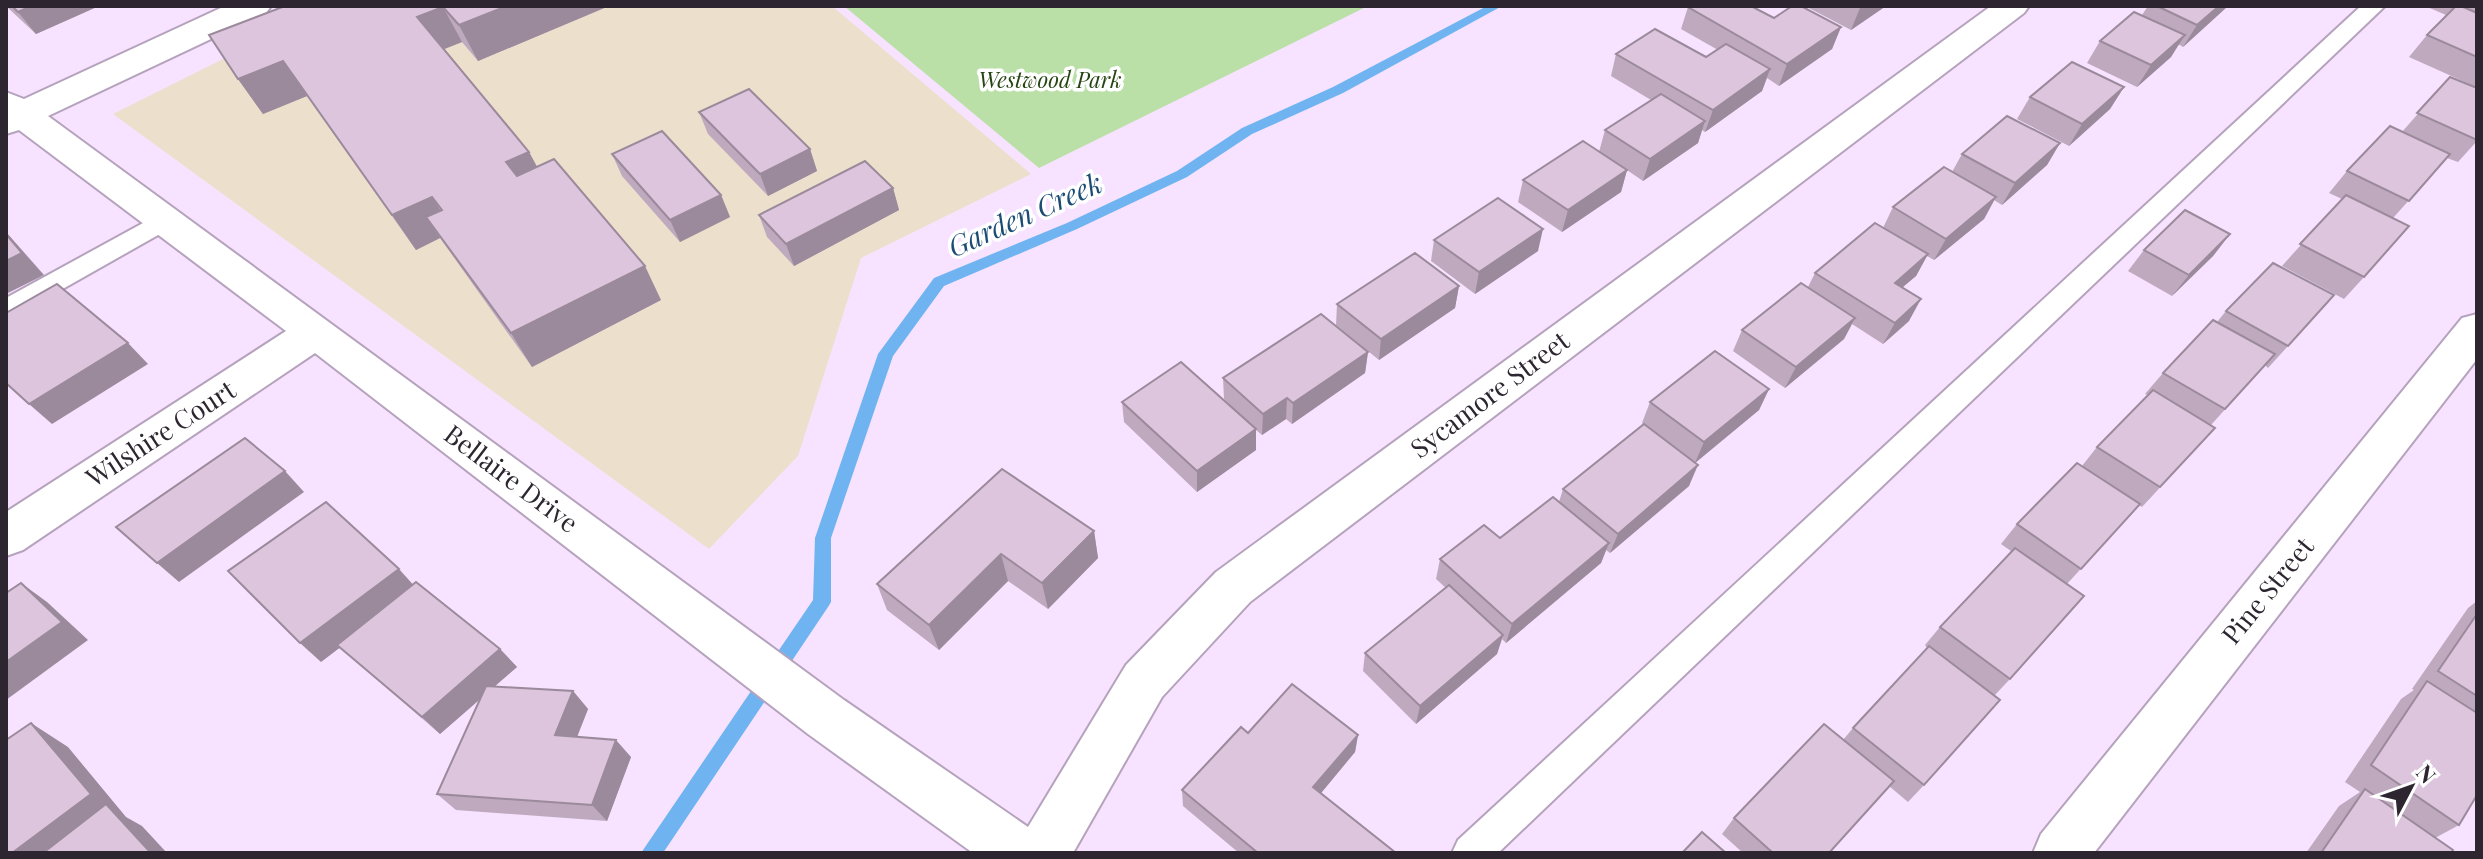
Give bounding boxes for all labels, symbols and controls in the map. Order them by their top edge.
park label: Westwood Park [979,64,1121,94]
water label: Garden Creek [942,163,1107,264]
street label: Sycamore Street [1403,322,1576,465]
street label: Wilshire Court [78,371,242,495]
street label: Bellaire Drive [438,416,586,540]
street label: Pine Street [2213,529,2321,651]
north arrow [2371,747,2451,827]
text: N [2410,757,2443,789]

